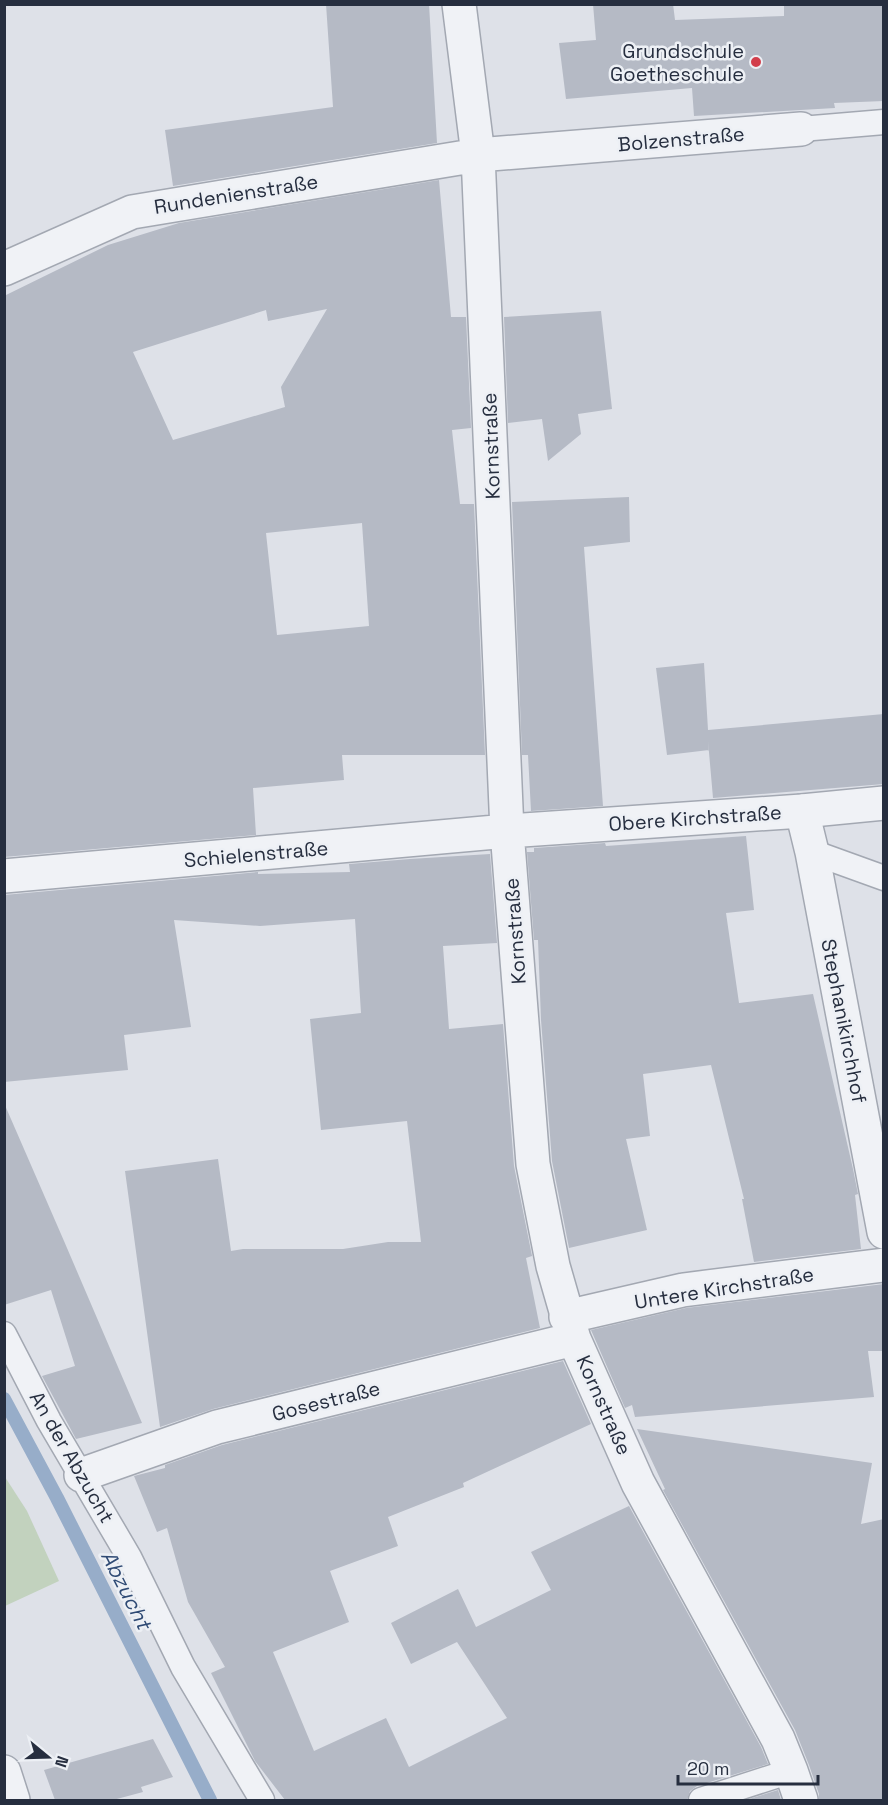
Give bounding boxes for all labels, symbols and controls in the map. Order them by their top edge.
place label: Grundschule Goetheschule [610,38,744,87]
marker: Grundschule Goetheschule [749,55,763,69]
street label: Bolzenstraße [616,121,746,157]
street label: Rundenienstraße [152,168,320,220]
street label: Kornstraße [476,392,506,500]
street label: Obere Kirchstraße [608,799,782,837]
street label: Schielenstraße [183,835,329,873]
street label: Kornstraße [498,877,532,985]
street label: Stephanikirchhof [815,937,873,1106]
street label: Untere Kirchstraße [632,1261,816,1315]
street label: Kornstraße [570,1351,638,1459]
street label: Gosestraße [269,1375,383,1427]
street label: An der Abzucht [24,1386,120,1528]
water label: Abzucht [95,1546,159,1636]
north arrow [18,1727,78,1787]
scale bar [678,1748,818,1786]
text: N [50,1753,73,1770]
text: 20 m [687,1757,730,1780]

